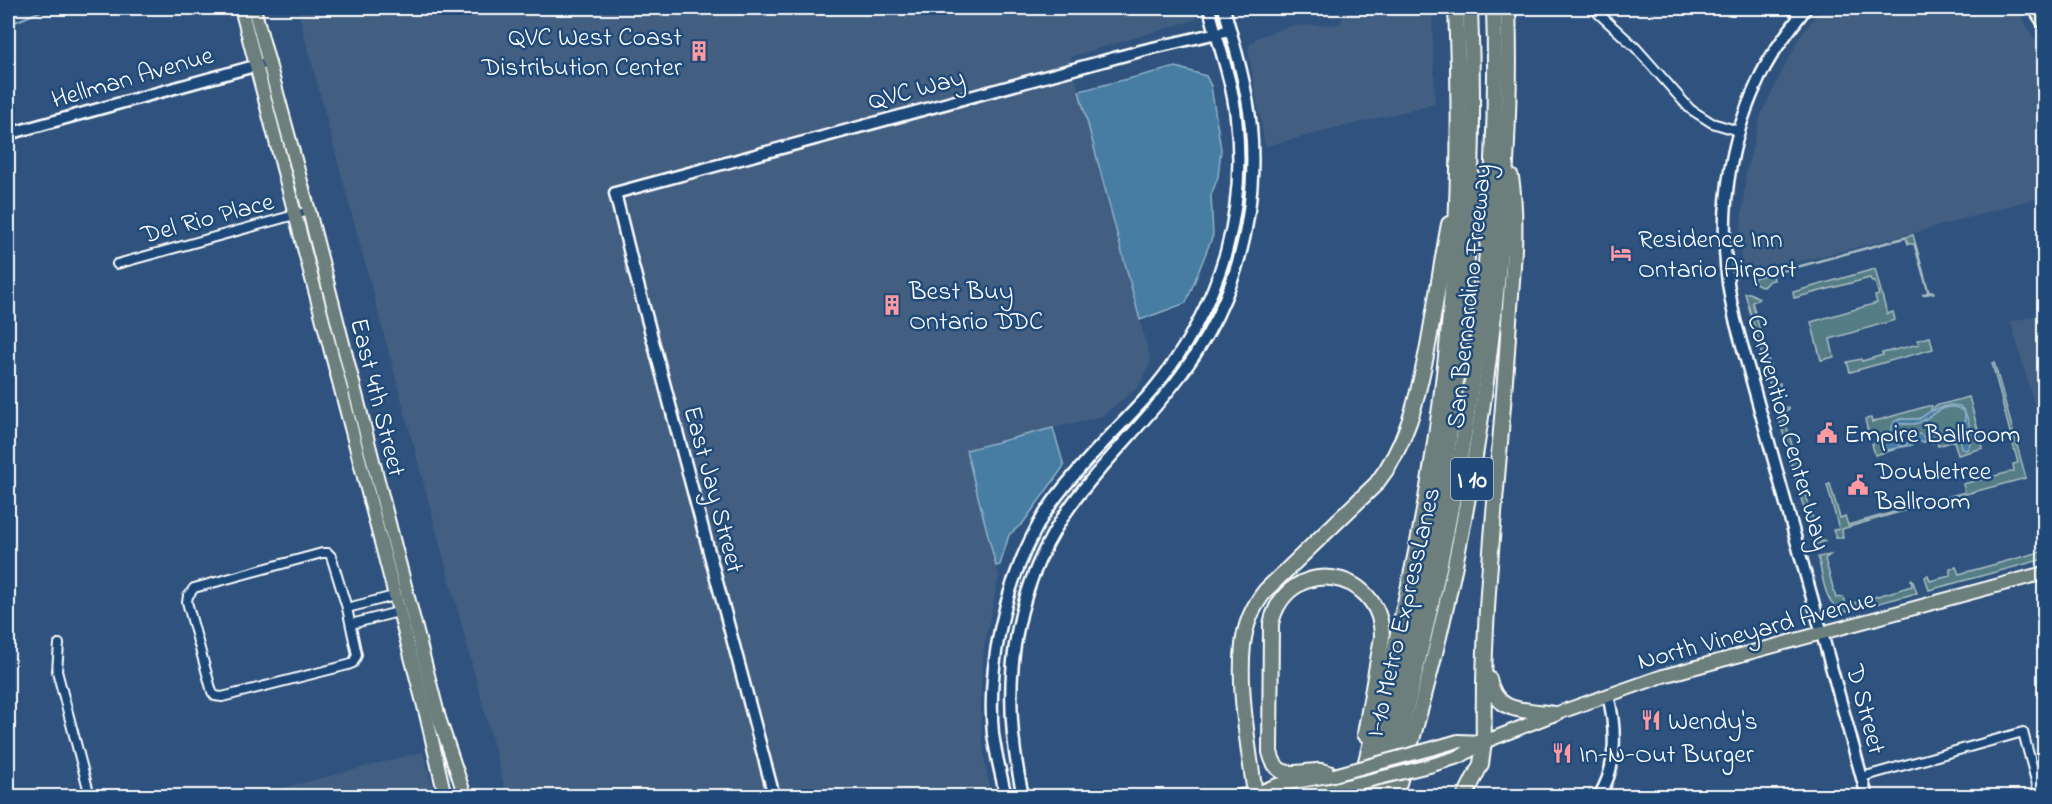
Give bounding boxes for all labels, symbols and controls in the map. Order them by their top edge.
place label: QVC West Coast Distribution Center [481,20,683,88]
street label: Hellman Avenue [47,38,219,120]
building icon: QVC West Coast Distribution Center [687,39,711,63]
street label: QVC Way [864,60,969,122]
street label: San Bernardino Freeway [1438,162,1504,431]
street label: Del Rio Place [136,184,279,256]
place label: Residence Inn Ontario Airport [1638,222,1797,290]
hotel icon: Residence Inn Ontario Airport [1609,241,1633,265]
place label: Best Buy Ontario DDC [908,274,1043,342]
building icon: Best Buy Ontario DDC [880,293,904,317]
street label: Convention Center Way [1735,310,1839,556]
street label: East 4th Street [338,314,414,481]
street label: East Jay Street [672,402,753,578]
place label: Empire Ballroom [1844,417,2021,455]
public building icon: Empire Ballroom [1815,421,1839,445]
place label: Doubletree Ballroom [1874,454,1992,522]
road number: I 10 [1451,458,1493,500]
public building icon: Doubletree Ballroom [1846,473,1870,497]
street label: I-10 Metro ExpressLanes [1358,484,1452,741]
street label: North Vineyard Avenue [1634,582,1880,682]
street label: D Street [1834,660,1894,759]
place label: Wendy's [1668,704,1758,742]
restaurant icon: Wendy's [1639,708,1663,732]
place label: In-N-Out Burger [1579,737,1755,775]
restaurant icon: In-N-Out Burger [1550,741,1574,765]

